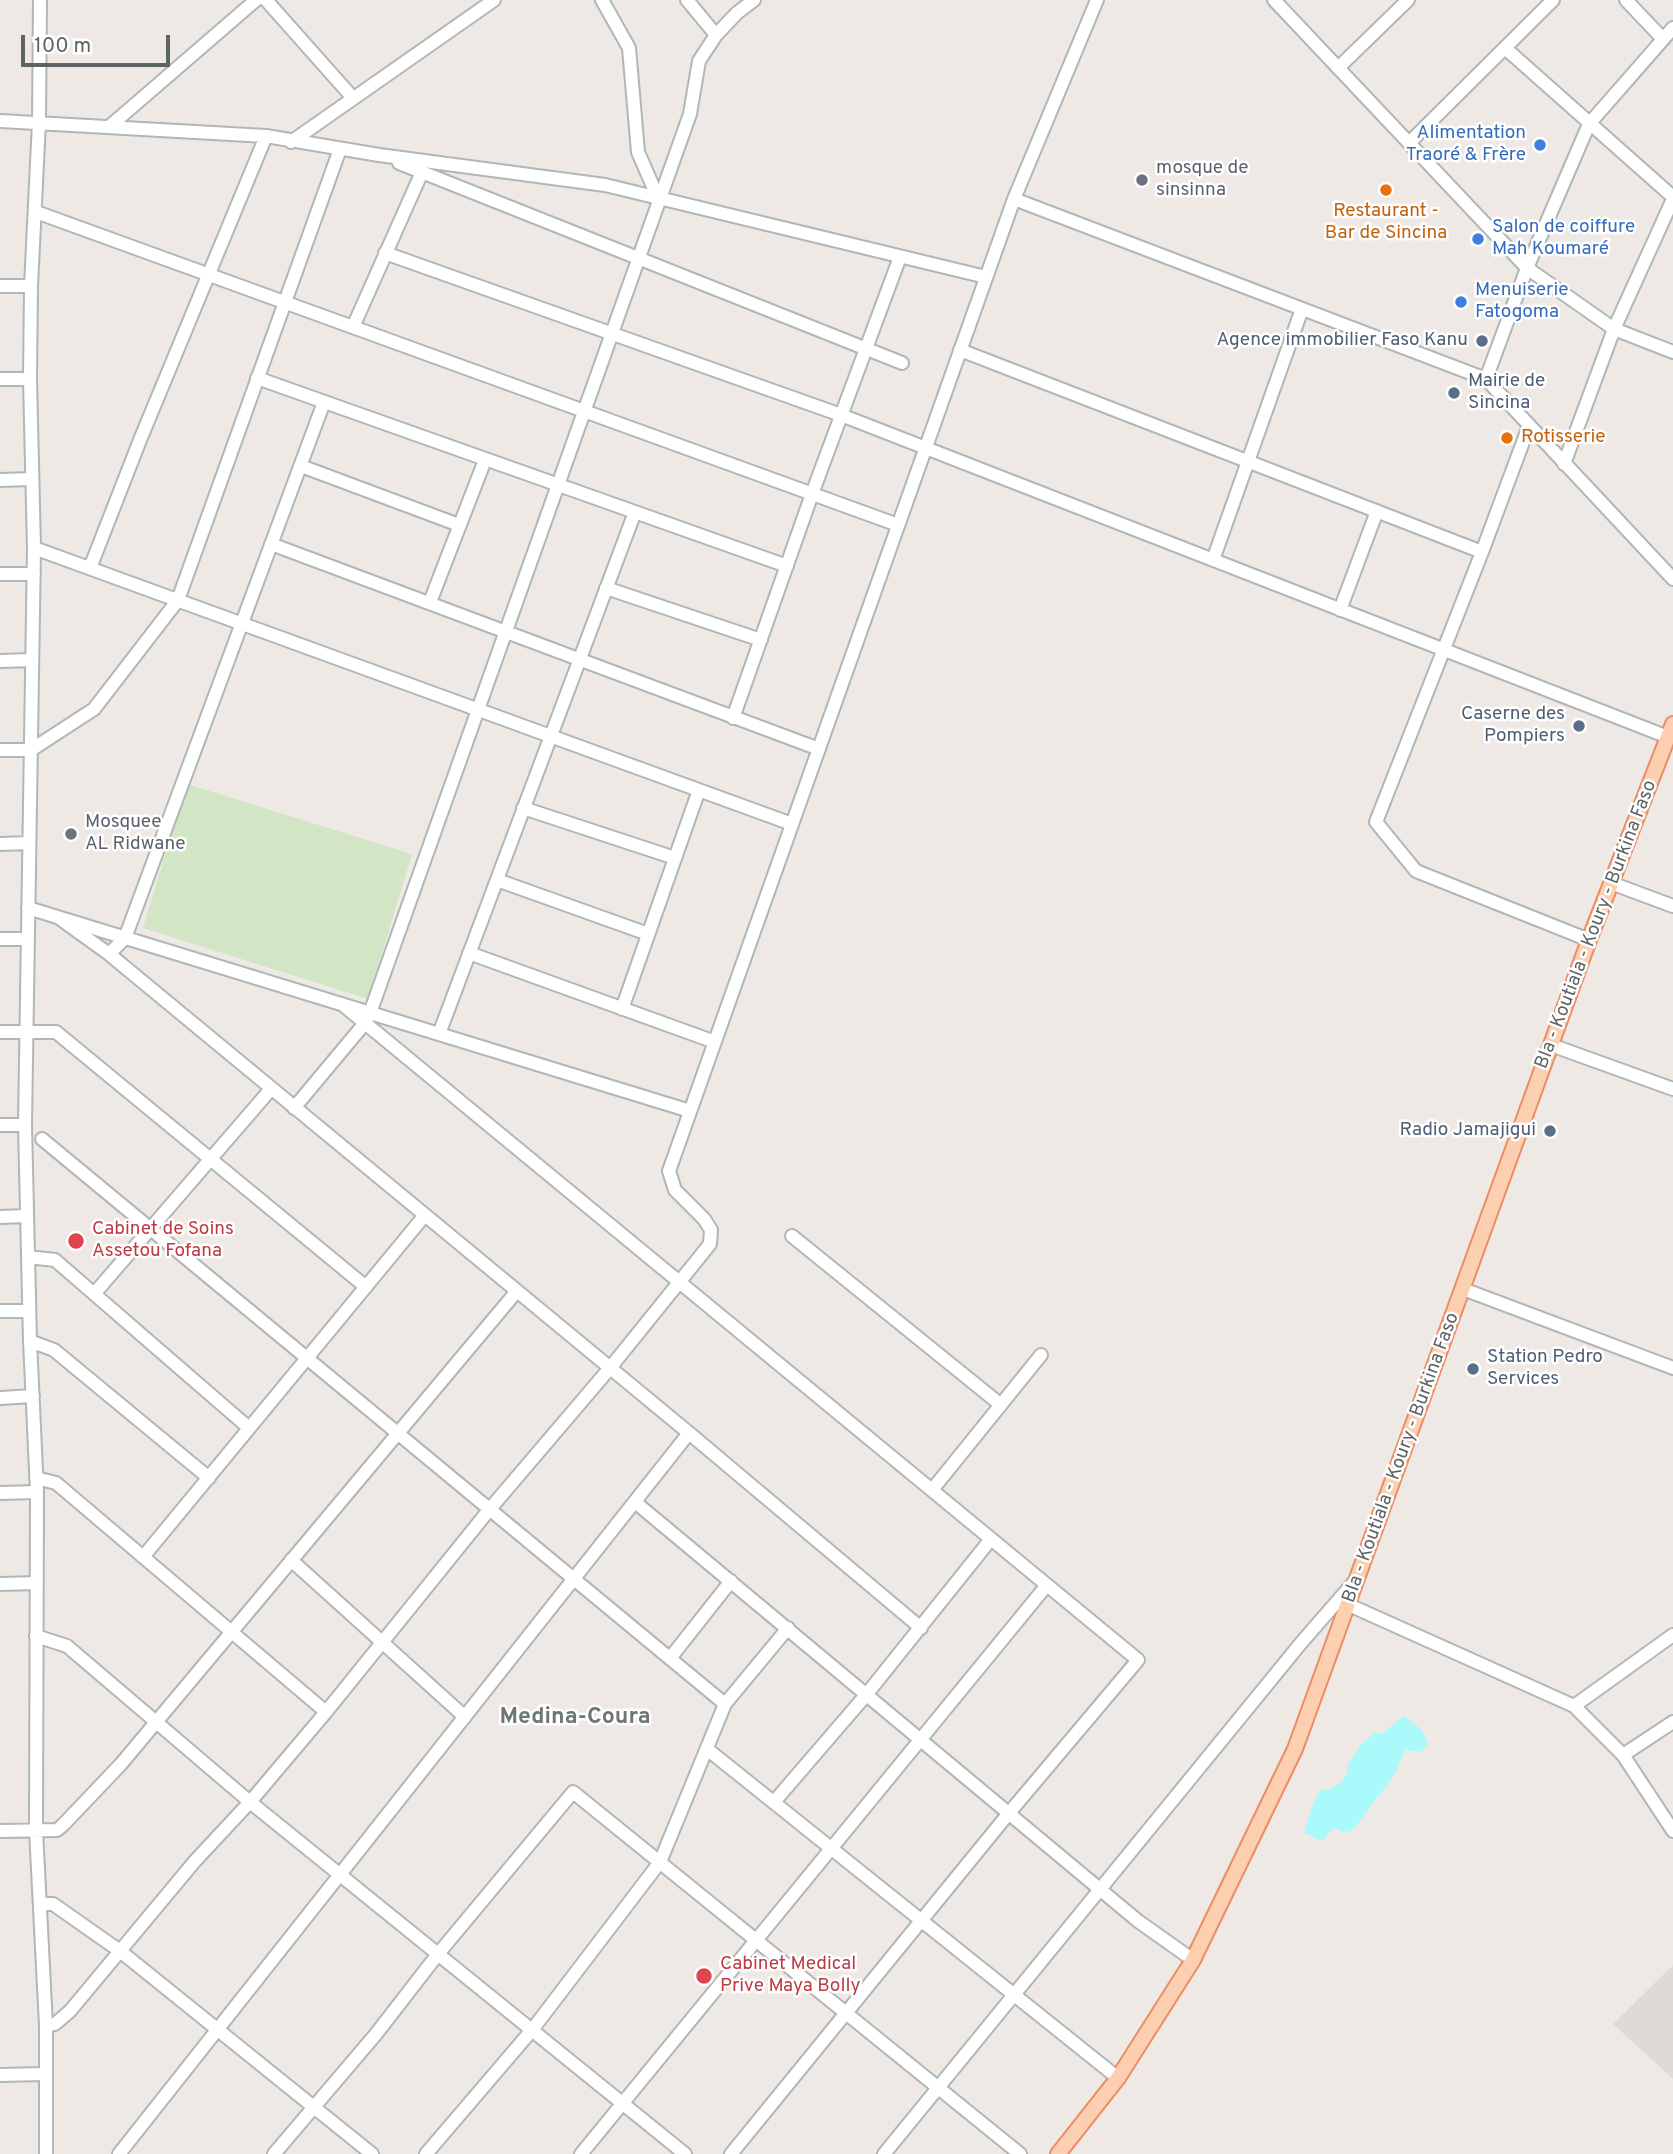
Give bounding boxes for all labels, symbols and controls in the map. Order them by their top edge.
scale bar [24,21,173,65]
text: 100 m [34,33,91,60]
place label: Alimentation Traoré & Frère [1406,123,1526,167]
marker: Alimentation Traoré & Frère [1532,137,1548,153]
place label: mosque de sinsinna [1156,158,1248,202]
marker: mosque de sinsinna [1134,172,1150,188]
marker: Restaurant - Bar de Sincina [1378,182,1394,198]
place label: Restaurant - Bar de Sincina [1325,201,1447,245]
place label: Salon de coiffure Mah Koumaré [1492,217,1635,261]
marker: Salon de coiffure Mah Koumaré [1470,231,1486,247]
place label: Menuiserie Fatogoma [1475,280,1568,324]
marker: Menuiserie Fatogoma [1453,294,1469,310]
place label: Agence immobilier Faso Kanu [1216,330,1468,352]
marker: Agence immobilier Faso Kanu [1474,333,1490,349]
place label: Mairie de Sincina [1468,371,1545,415]
marker: Mairie de Sincina [1446,385,1462,401]
place label: Rotisserie [1521,427,1606,449]
marker: Rotisserie [1499,430,1515,446]
place label: Caserne des Pompiers [1461,704,1565,748]
marker: Caserne des Pompiers [1571,718,1587,734]
street label: Bla - Koutiala - Koury - Burkina Faso [1531,777,1663,1073]
place label: Mosquee AL Ridwane [85,812,186,856]
marker: Mosquee AL Ridwane [63,826,79,842]
place label: Radio Jamajigui [1399,1120,1536,1142]
marker: Radio Jamajigui [1542,1123,1558,1139]
place label: Cabinet de Soins Assetou Fofana [92,1219,234,1263]
marker: Cabinet de Soins Assetou Fofana [66,1231,86,1251]
street label: Bla - Koutiala - Koury - Burkina Faso [1339,1310,1465,1606]
place label: Station Pedro Services [1487,1347,1603,1391]
marker: Station Pedro Services [1465,1361,1481,1377]
district label: Medina-Coura [499,1704,651,1732]
place label: Cabinet Medical Prive Maya Bolly [720,1954,860,1998]
marker: Cabinet Medical Prive Maya Bolly [694,1966,714,1986]

